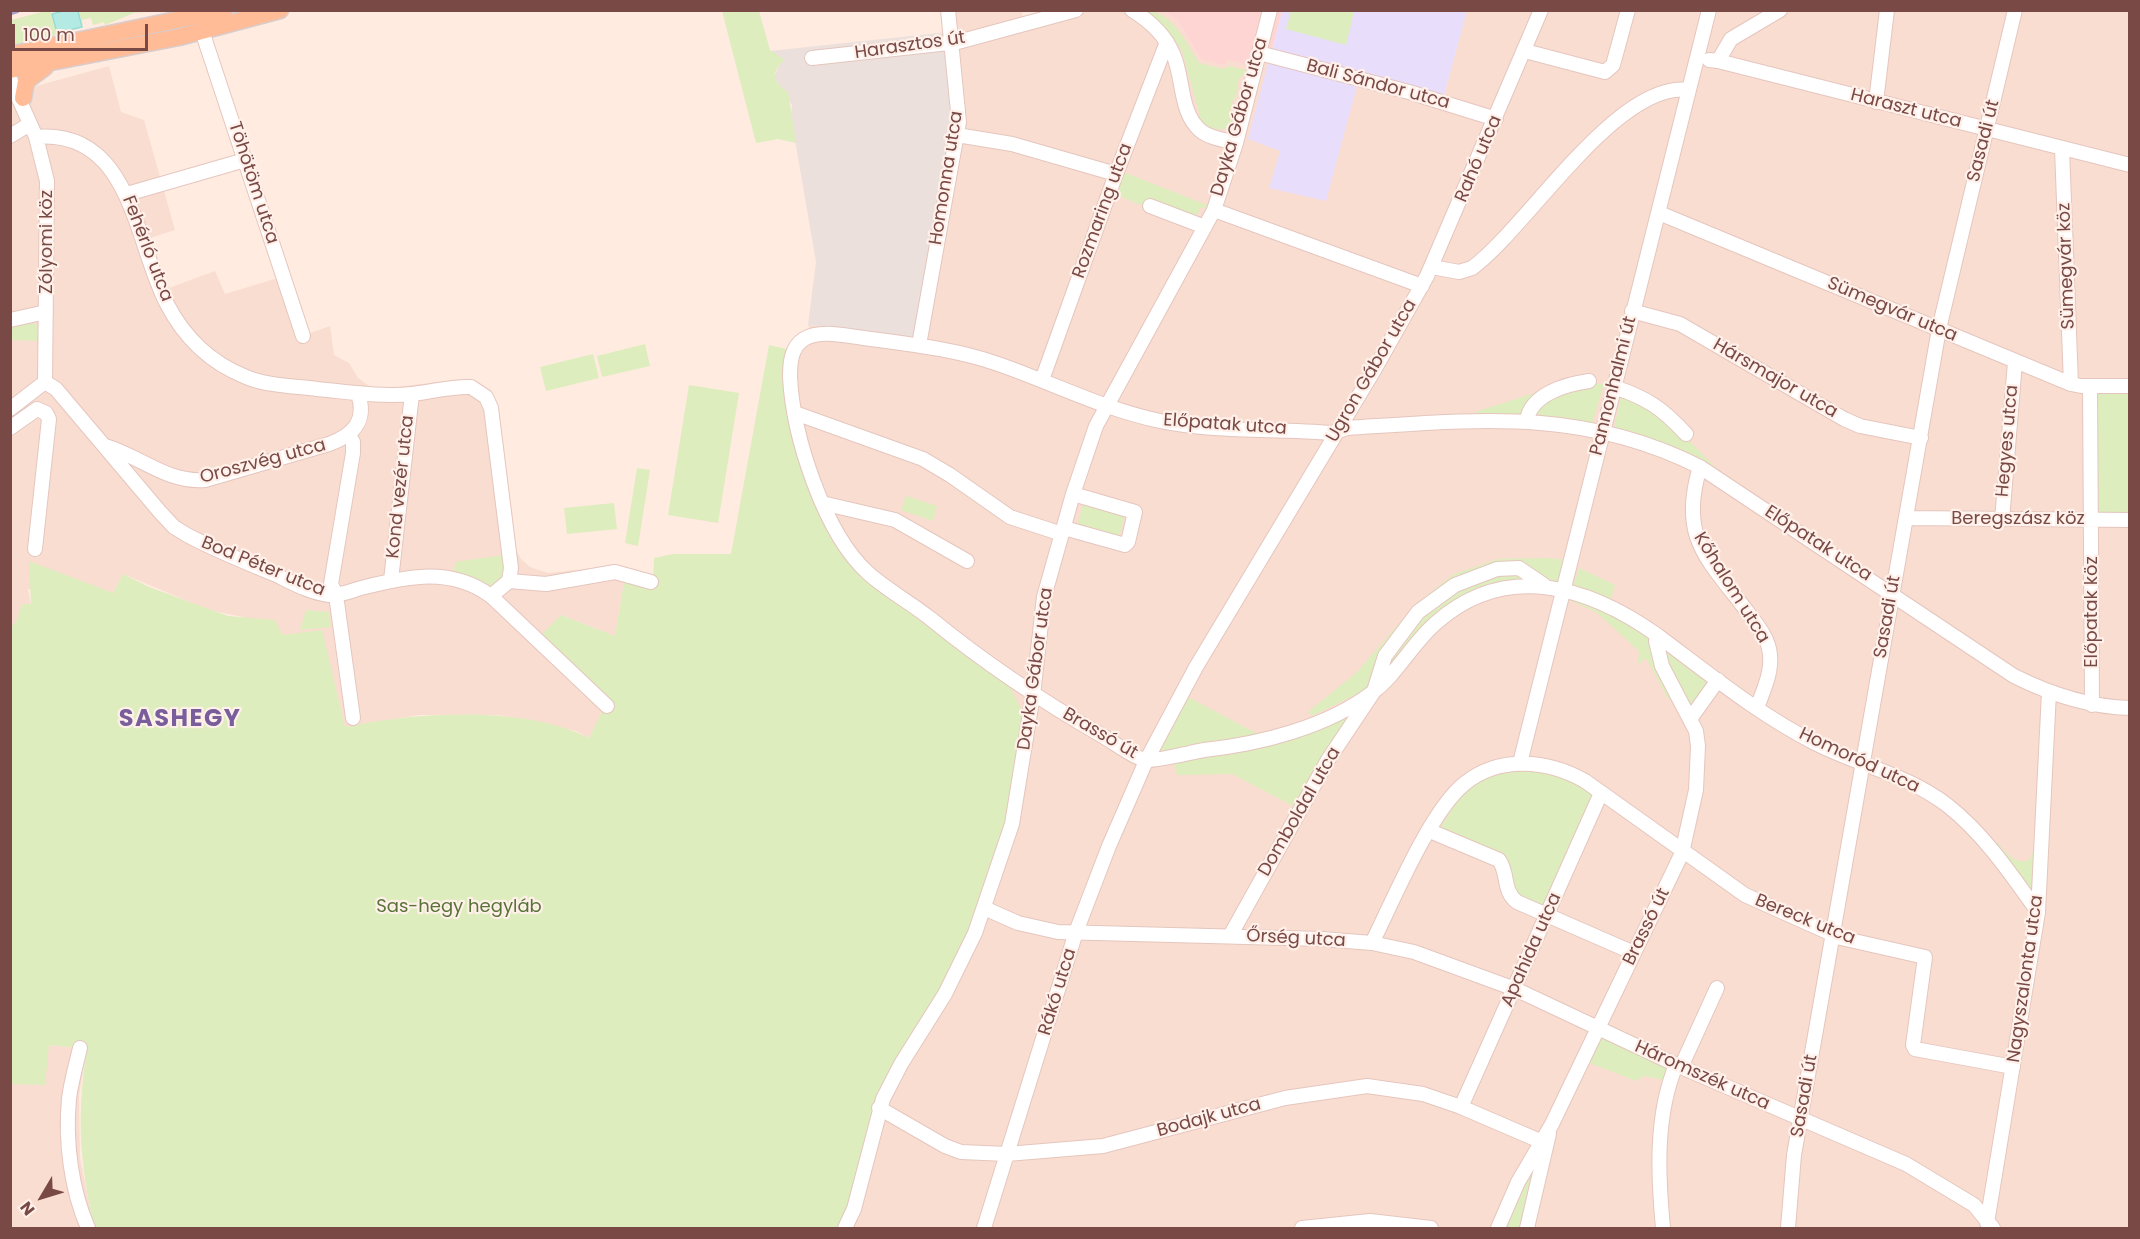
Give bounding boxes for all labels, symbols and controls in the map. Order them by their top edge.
scale bar [15,12,152,50]
text: 100 m [23,22,75,47]
street label: Harasztos út [853,28,967,64]
street label: Dayka Gábor utca [1207,35,1273,199]
street label: Bali Sándor utca [1304,55,1452,115]
street label: Haraszt utca [1848,85,1964,133]
street label: Sasadi út [1963,98,2005,184]
street label: Homonna utca [926,110,968,246]
street label: Rahó utca [1451,112,1507,206]
street label: Töhötöm utca [223,119,283,247]
street label: Rozmaring utca [1069,141,1137,281]
street label: Zólyomi köz [36,190,58,294]
street label: Fehérló utca [117,193,177,305]
street label: Sümegvár köz [2054,202,2080,330]
street label: Sümegvár utca [1824,273,1960,347]
street label: Ugron Gábor utca [1322,296,1422,446]
street label: Pannonhalmi út [1586,314,1642,458]
street label: Hársmajor utca [1709,335,1841,423]
street label: Hegyes utca [1992,384,2024,498]
street label: Előpatak utca [1163,410,1287,440]
street label: Kond vezér utca [383,414,419,560]
street label: Oroszvég utca [198,435,328,489]
street label: Előpatak utca [1760,501,1876,587]
street label: Beregszász köz [1951,508,2085,530]
street label: Kőhalom utca [1688,529,1774,647]
street label: Bod Péter utca [198,532,328,602]
street label: Előpatak köz [2081,556,2103,668]
street label: Sasadi út [1870,574,1906,660]
street label: Dayka Gábor utca [1014,586,1058,752]
street label: Brassó út [1059,704,1141,764]
district label: SASHEGY [119,706,241,734]
street label: Homoród utca [1795,724,1923,798]
street label: Domboldal utca [1254,744,1346,880]
street label: Brassó út [1619,885,1675,969]
street label: Apahida utca [1497,890,1567,1010]
street label: Bereck utca [1752,890,1858,950]
street label: Nagyszalonta utca [2004,894,2048,1064]
park label: Sas-hegy hegyláb [376,896,542,918]
street label: Őrség utca [1246,926,1346,952]
street label: Rákó utca [1035,946,1081,1038]
street label: Háromszék utca [1631,1037,1773,1115]
street label: Sasadi út [1787,1053,1823,1139]
street label: Bodajk utca [1155,1094,1263,1142]
north arrow [12,1167,72,1227]
text: N [15,1197,40,1220]

